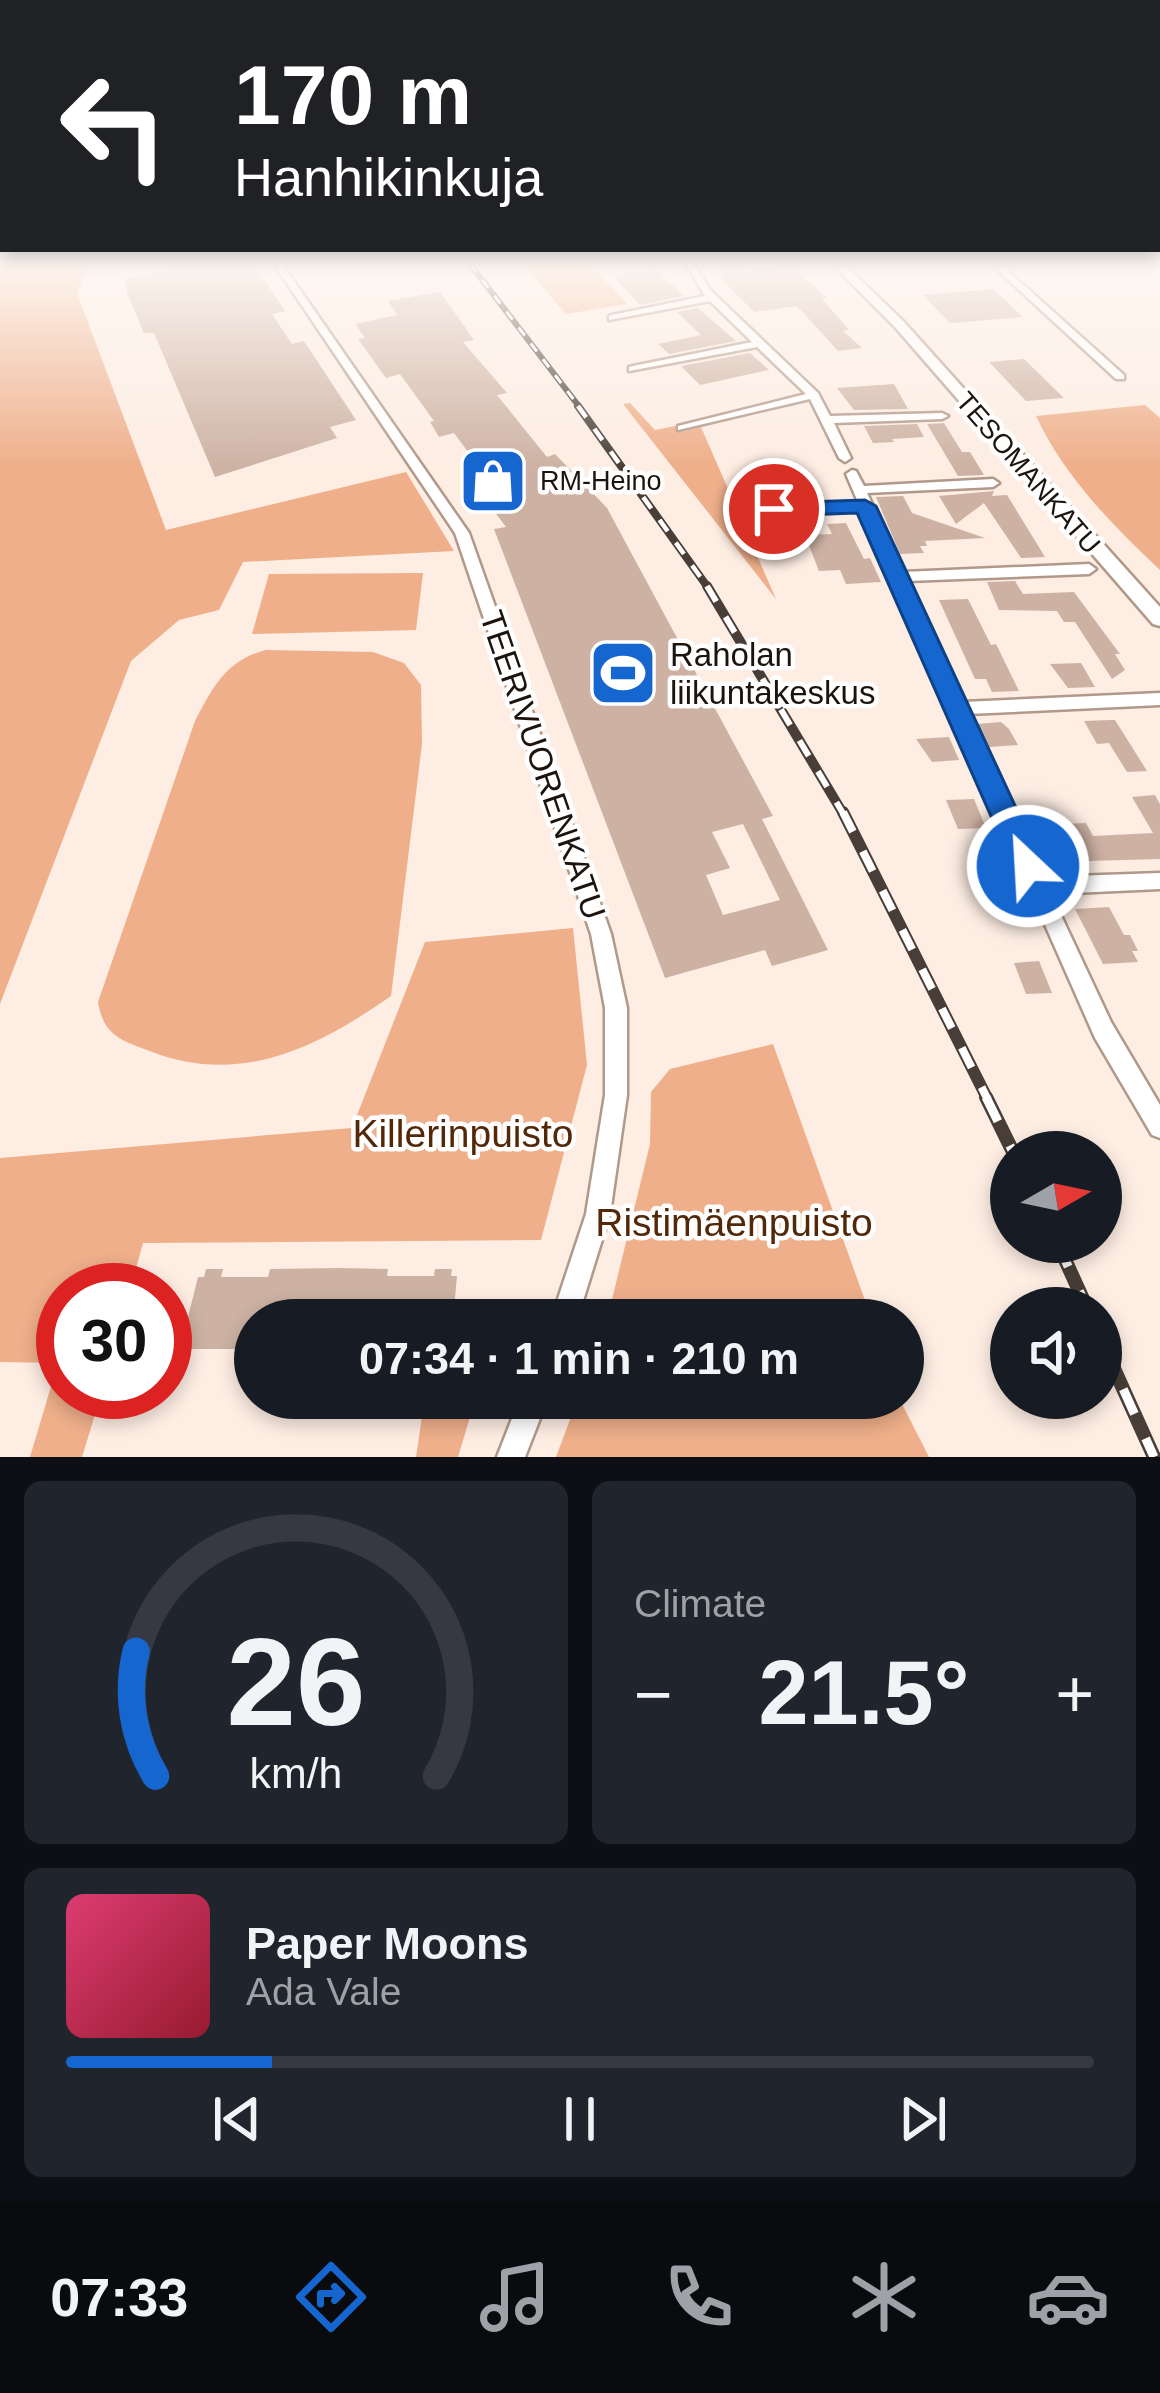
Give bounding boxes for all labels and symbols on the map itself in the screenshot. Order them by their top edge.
street label: TESOMANKATU [950,386,1106,560]
shop icon: RM-Heino [458,446,528,516]
pin [723,458,825,560]
place label: RM-Heino [540,466,662,496]
street label: TEERIVUORENKATU [473,606,613,924]
place label: Raholan liikuntakeskus [670,636,875,711]
sports icon: Raholan liikuntakeskus [588,638,658,708]
position arrow [965,803,1091,929]
park label: Killerinpuisto [352,1112,574,1155]
north arrow [990,1131,1122,1263]
park label: Ristimäenpuisto [595,1201,873,1244]
speed limit sign: 30 [36,1263,192,1419]

